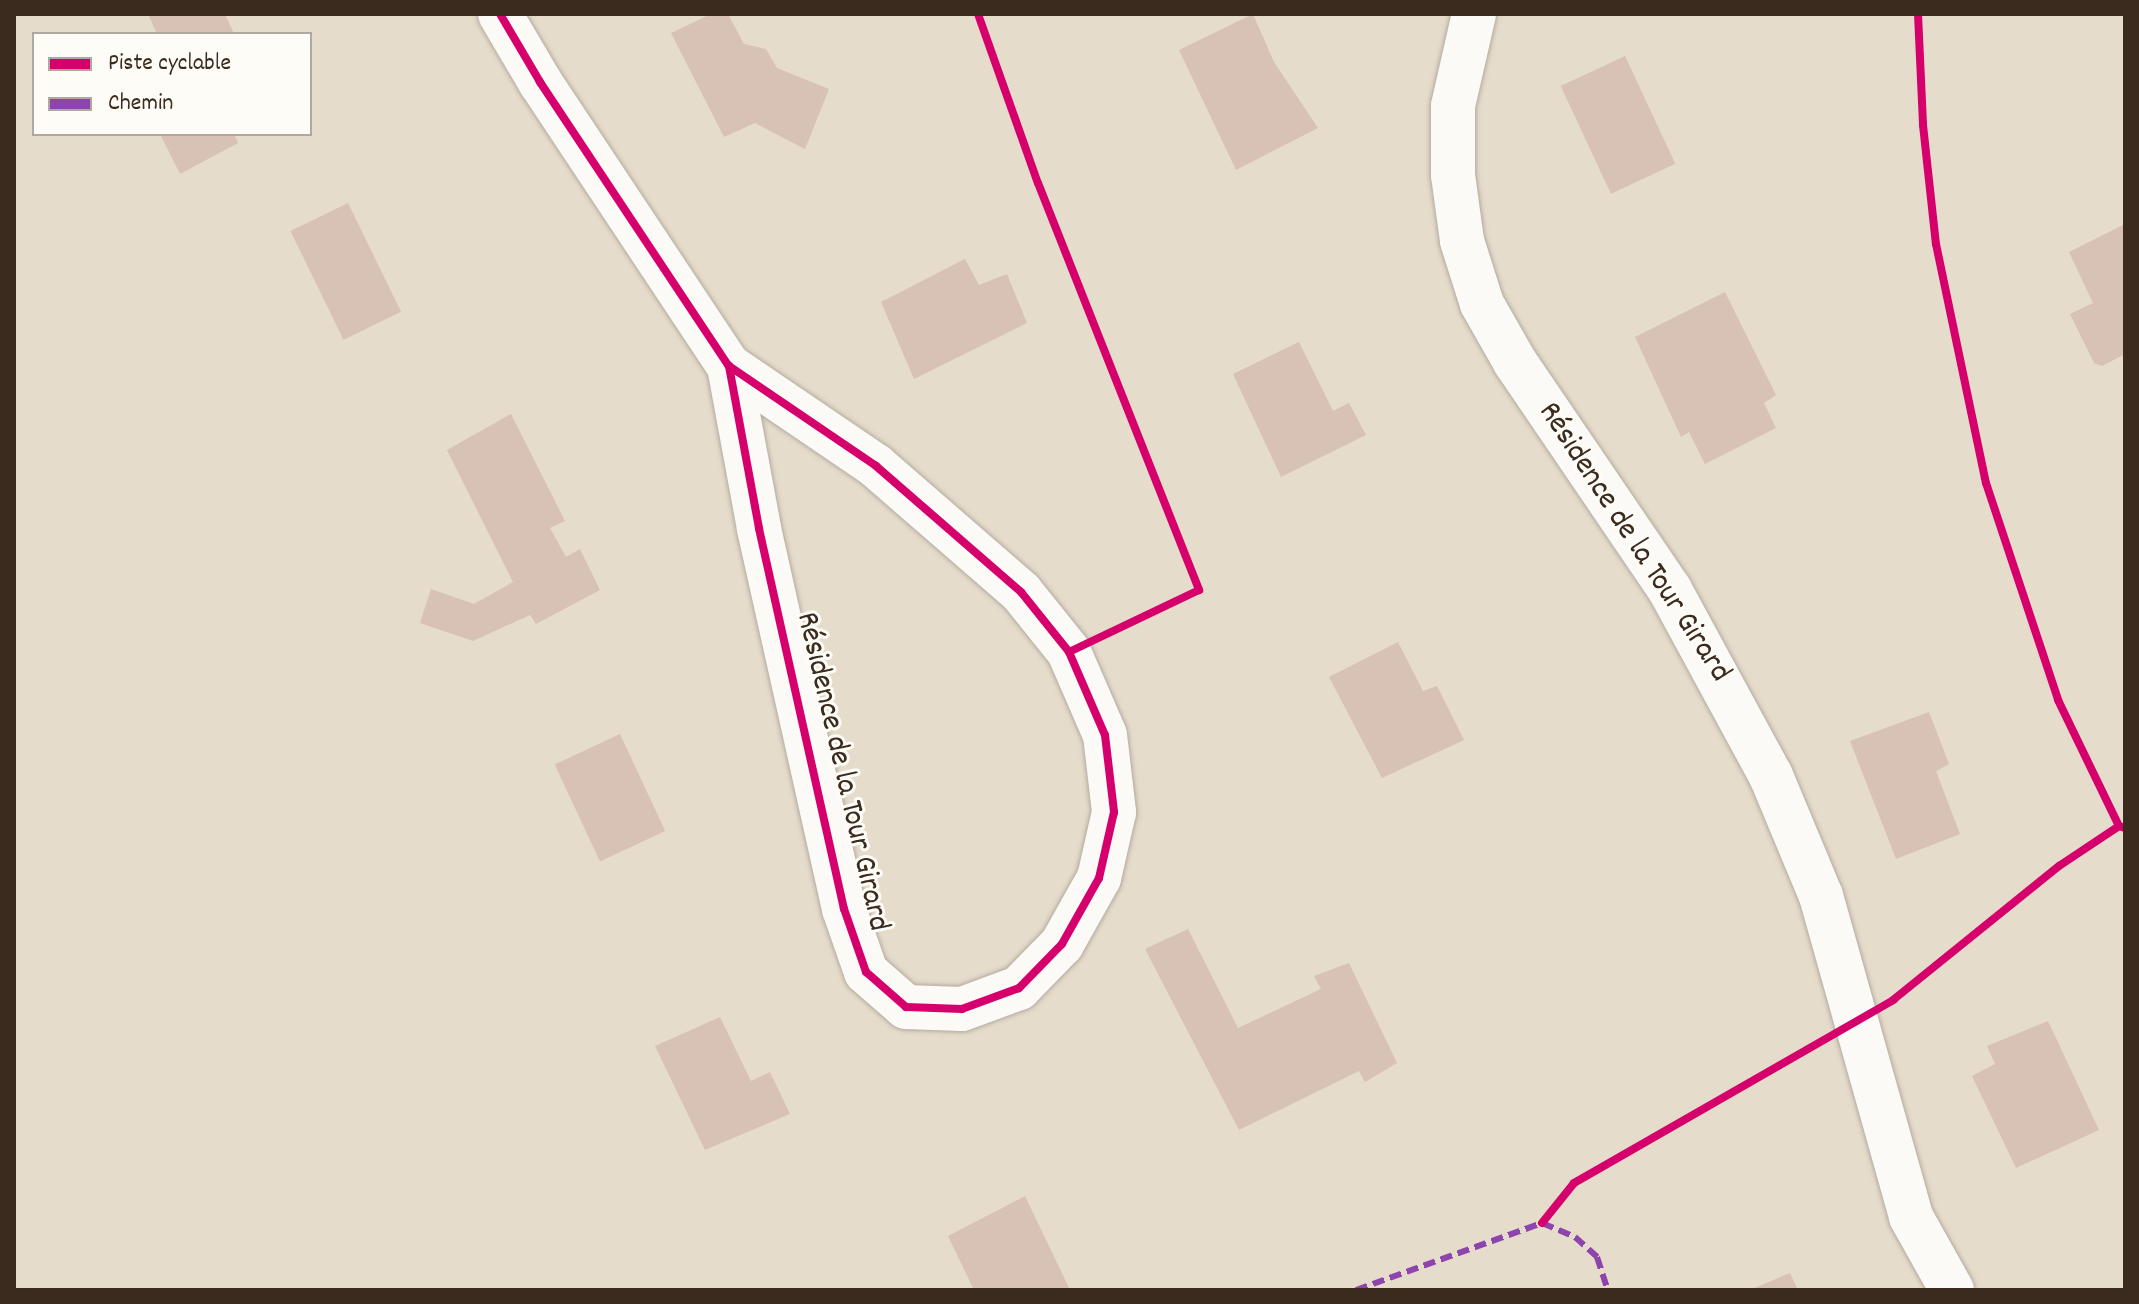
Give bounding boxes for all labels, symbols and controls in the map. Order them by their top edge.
legend [32,32,312,136]
text: Piste cyclable [108,47,231,81]
text: Chemin [108,87,173,121]
street label: Résidence de la Tour Girard [1528,396,1738,690]
street label: Résidence de la Tour Girard [786,609,896,935]

